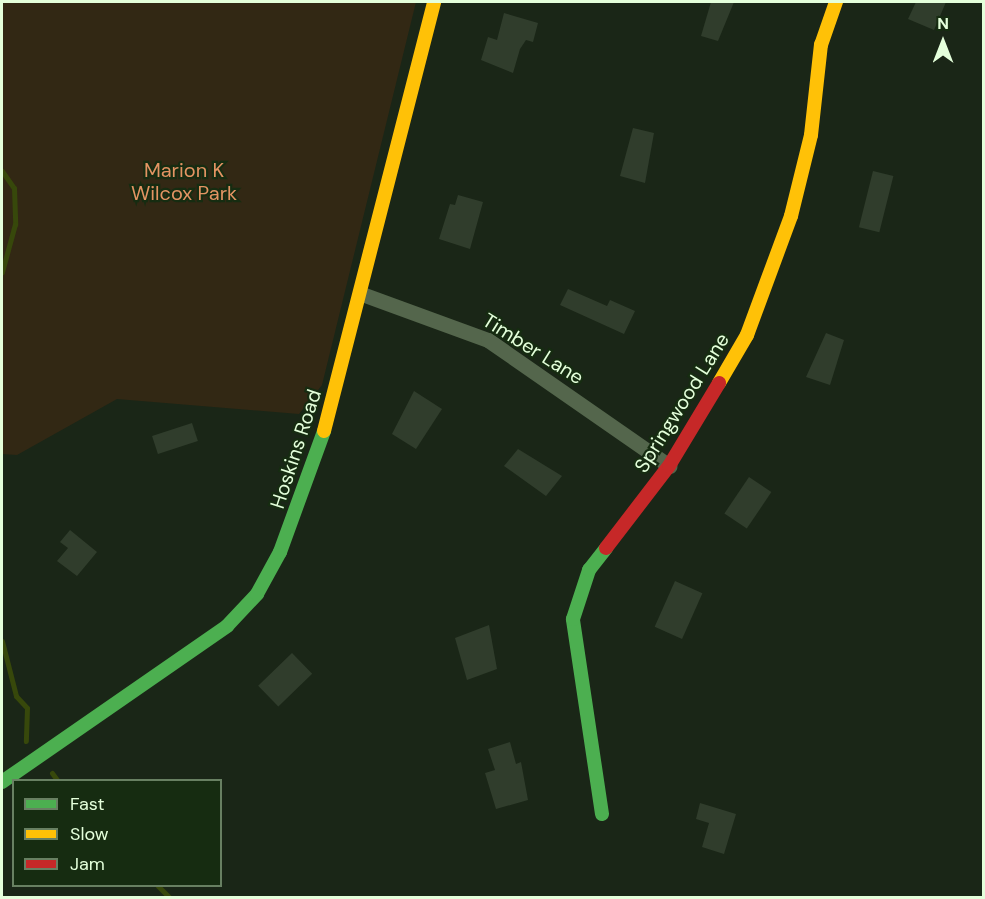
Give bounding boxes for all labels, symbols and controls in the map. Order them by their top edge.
north arrow [913,12,973,72]
text: N [937,13,949,34]
park label: Marion K Wilcox Park [131,158,237,205]
street label: Timber Lane [478,308,588,390]
street label: Springwood Lane [630,329,734,477]
street label: Hoskins Road [265,386,327,512]
legend [12,779,222,887]
text: Fast [70,792,105,816]
text: Slow [70,822,109,846]
text: Jam [70,852,105,876]

